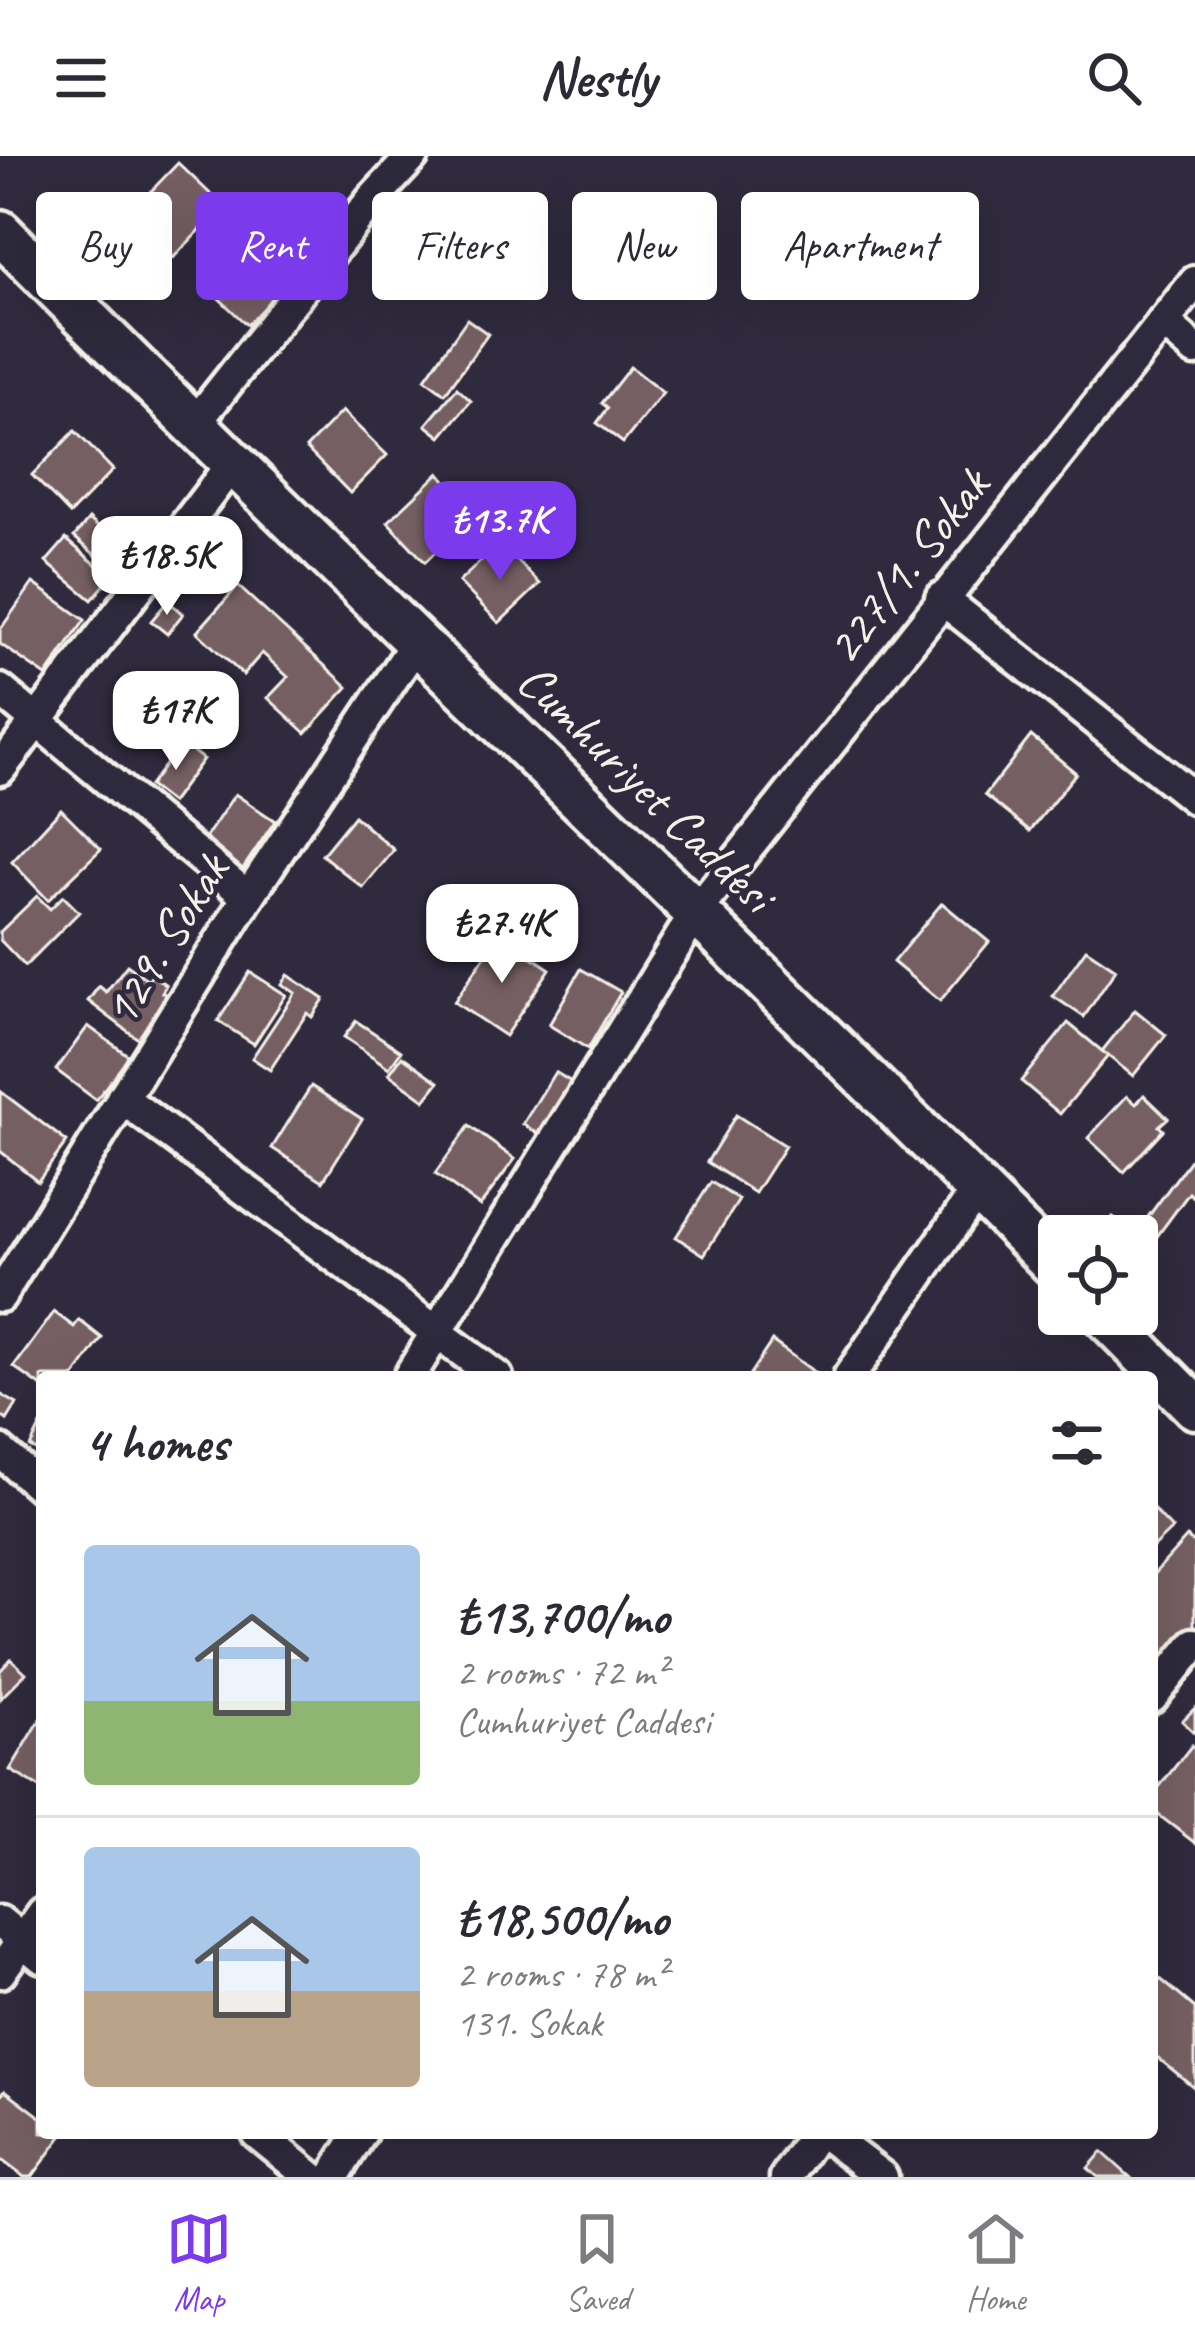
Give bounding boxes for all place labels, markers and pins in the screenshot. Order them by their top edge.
pin: ₺13.7K [402,481,598,583]
pin: ₺18.5K [69,516,265,618]
pin: ₺17K [105,671,247,773]
pin: ₺27.4K [404,884,600,986]

